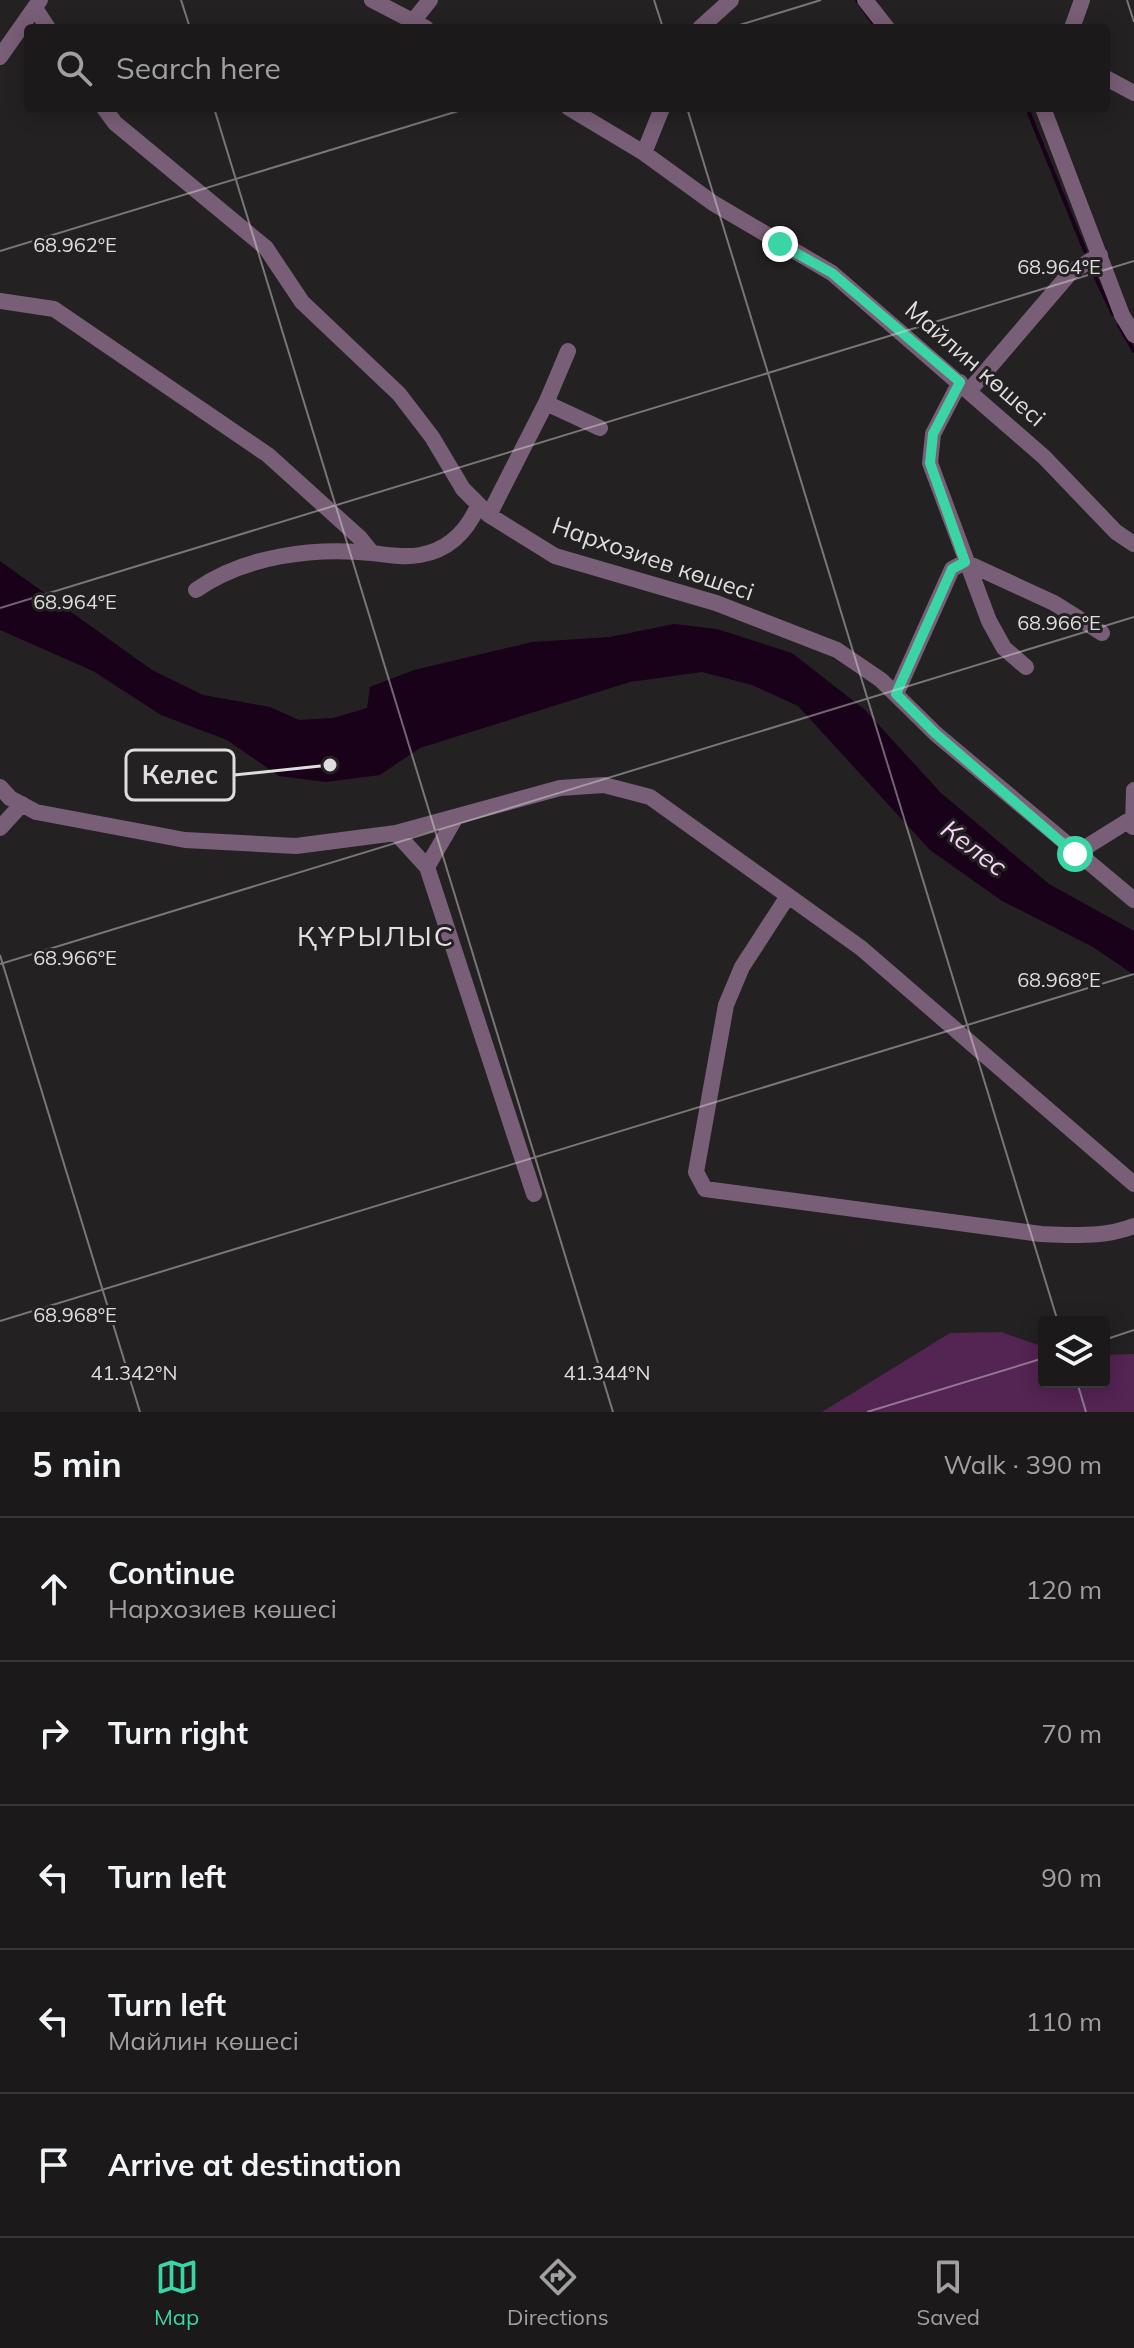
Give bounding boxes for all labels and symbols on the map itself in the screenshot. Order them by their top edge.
route end [762,226,798,262]
text: 68.962°E [33,232,117,257]
text: 68.964°E [1017,254,1101,279]
street label: Майлин көшесі [899,294,1052,432]
street label: Нархозиев көшесі [548,509,758,607]
text: 68.964°E [33,589,117,614]
text: 68.966°E [1017,610,1101,635]
callout: Келес [126,750,234,800]
text: Келес [142,758,218,791]
water label: Келес [935,812,1014,883]
route start [1057,836,1093,872]
district label: ҚҰРЫЛЫС [297,918,455,953]
text: 68.966°E [33,945,117,970]
text: 68.968°E [1017,967,1101,992]
text: 68.968°E [33,1302,117,1327]
text: 41.342°N [91,1360,177,1385]
text: 41.344°N [564,1360,650,1385]

